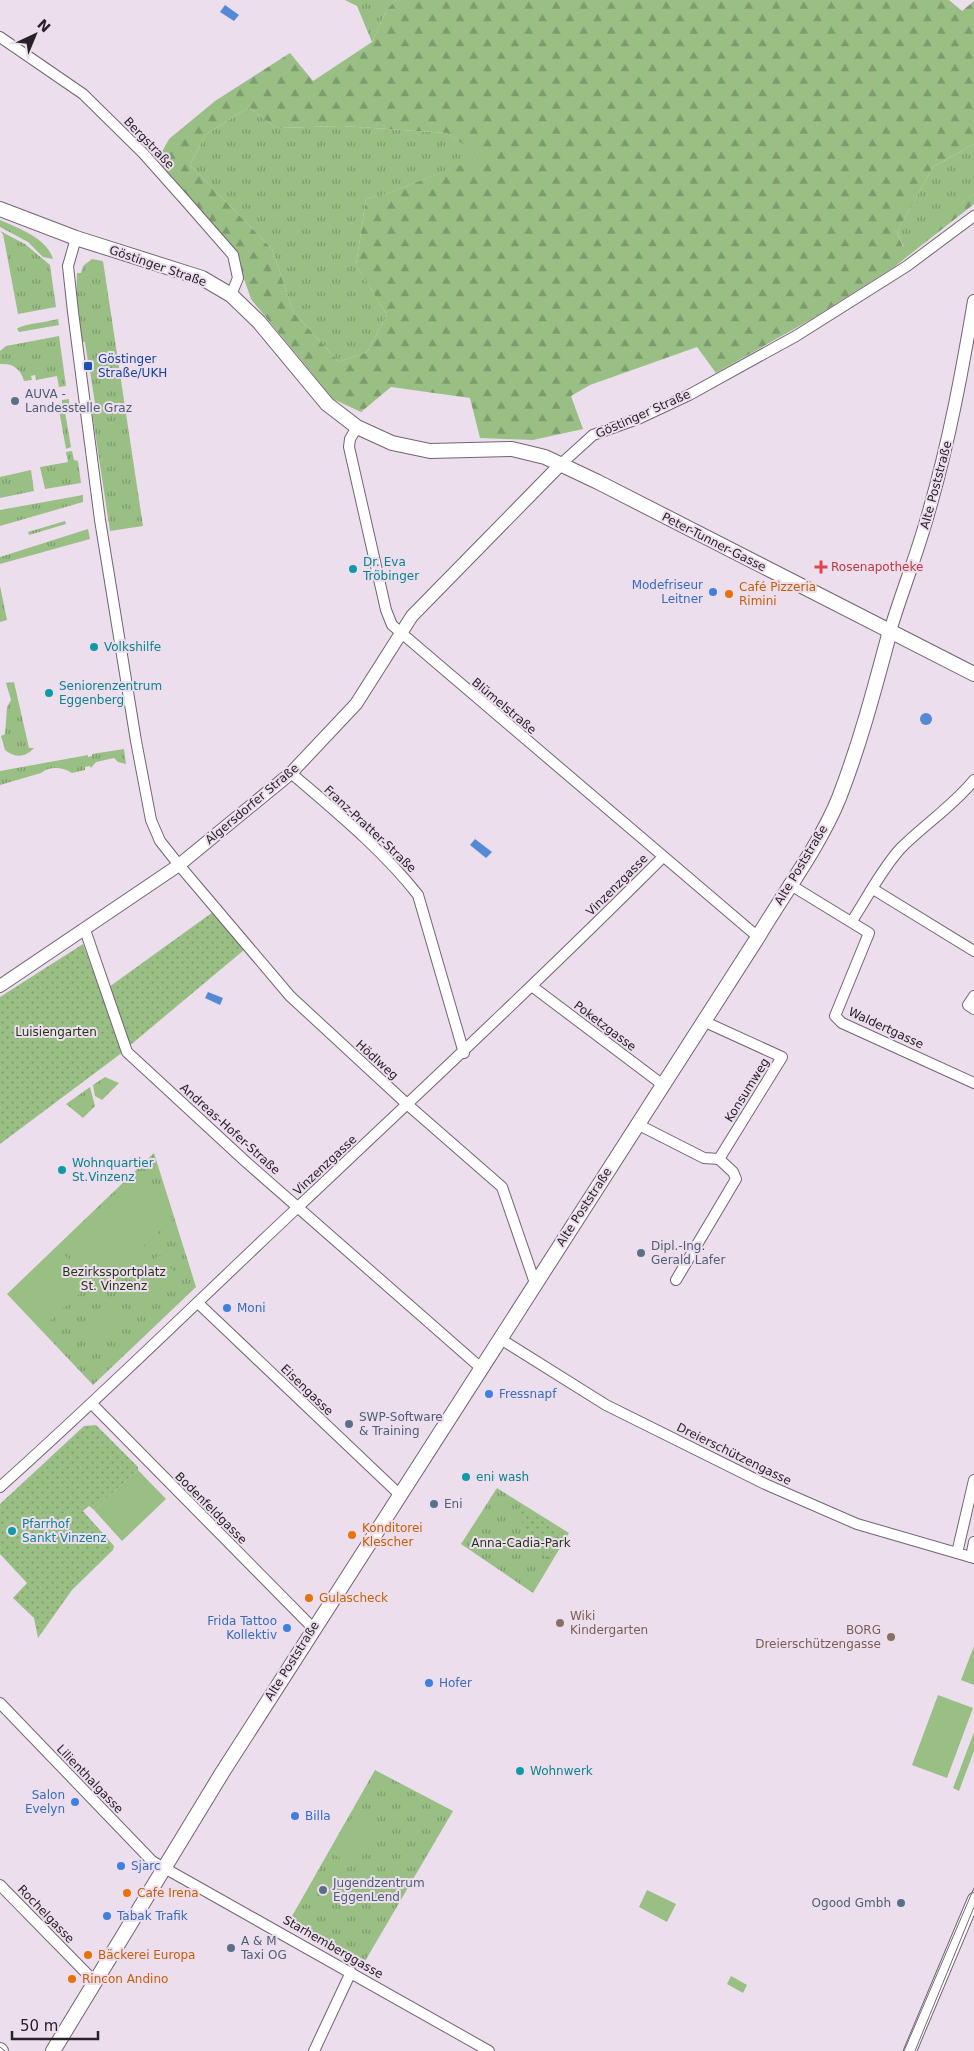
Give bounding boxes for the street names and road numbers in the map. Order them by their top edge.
street label: Bergstraße [121,114,177,172]
street label: Göstinger Straße [108,243,208,289]
street label: Göstinger Straße [594,387,692,441]
street label: Alte Poststraße [917,439,955,531]
street label: Peter-Tunner-Gasse [660,510,768,574]
street label: Blümelstraße [469,675,539,737]
street label: Algersdorfer Straße [202,761,302,847]
street label: Franz-Pratter-Straße [321,783,419,875]
street label: Alte Poststraße [772,823,830,907]
street label: Vinzenzgasse [583,851,651,919]
street label: Poketzgasse [571,998,639,1054]
street label: Waldertgasse [846,1004,926,1052]
street label: Hödlweg [353,1037,401,1083]
street label: Konsumweg [722,1056,772,1124]
street label: Andreas-Hofer-Straße [177,1080,283,1178]
street label: Vinzenzgasse [290,1132,360,1198]
street label: Alte Poststraße [553,1165,615,1249]
street label: Eisengasse [278,1362,336,1418]
street label: Dreierschützengasse [674,1420,794,1488]
street label: Bodenfeldgasse [172,1469,250,1547]
street label: Alte Poststraße [262,1619,322,1703]
street label: Lilienthalgasse [54,1742,126,1816]
street label: Rochelgasse [15,1882,77,1946]
street label: Starhemberggasse [280,1913,386,1981]

